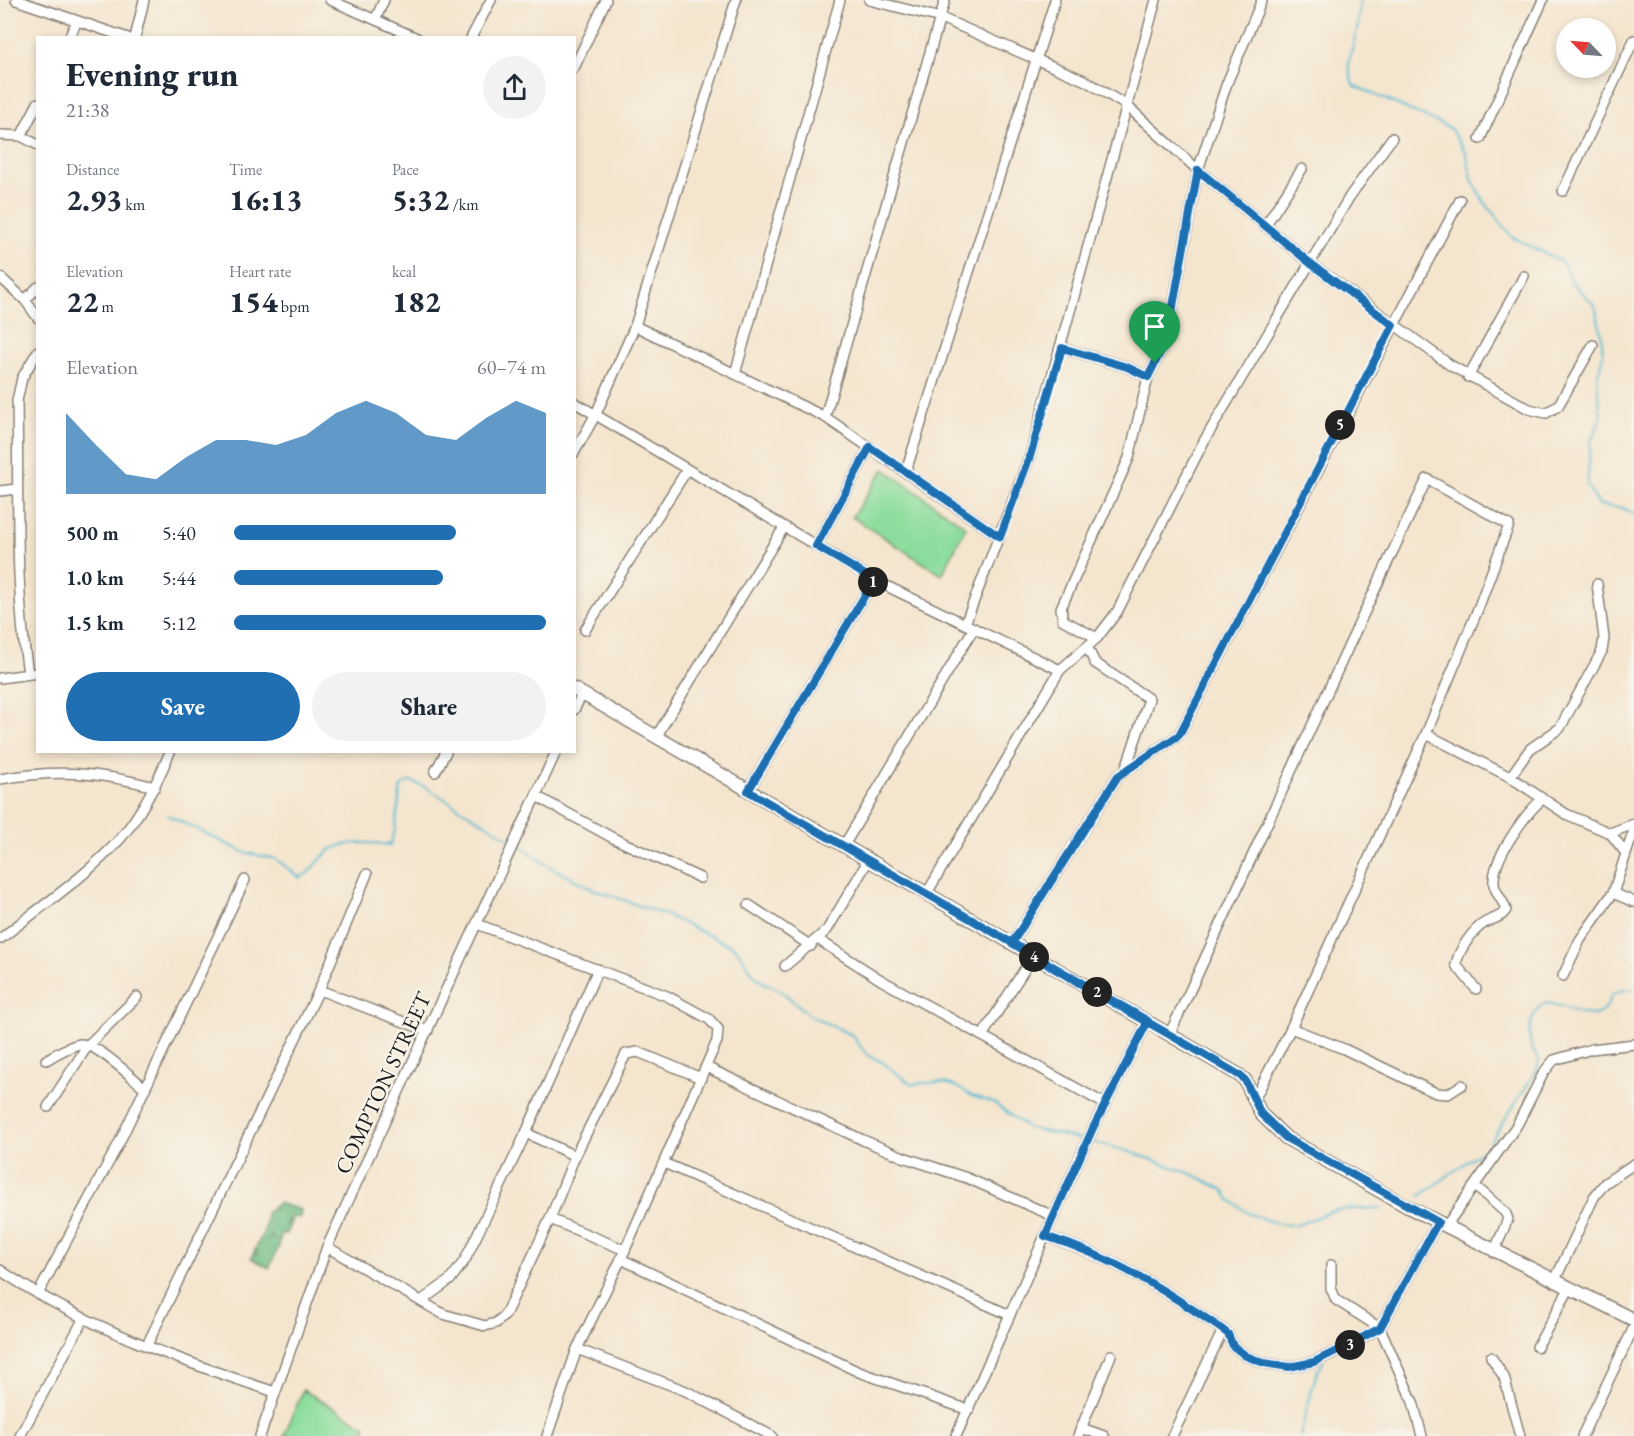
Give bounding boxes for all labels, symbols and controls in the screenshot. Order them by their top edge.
north arrow [1556,18,1616,78]
map controls [1556,18,1616,78]
text: Evening run [66,53,238,96]
button: share [483,56,546,119]
text: 21:38 [66,97,109,123]
text: Distance [66,159,119,180]
text: Time [229,159,262,180]
text: Pace [392,159,419,180]
text: 2.93 [66,180,122,219]
text: 16:13 [229,180,302,219]
text: 5:32 [392,180,449,219]
text: km [122,194,145,215]
text: /km [449,194,479,215]
text: Elevation [66,261,124,282]
text: Heart rate [229,261,291,282]
text: kcal [392,261,416,282]
text: 22 [66,282,98,321]
text: 154 [229,282,278,321]
text: 182 [392,282,441,321]
text: m [98,296,114,317]
text: bpm [278,296,310,317]
pin [1129,301,1180,363]
icon: arrive [1138,310,1171,343]
text: Elevation [66,354,138,380]
text: 60–74 m [477,354,546,380]
pin: 5 [1325,410,1355,440]
text: 5 [1336,414,1344,435]
text: 500 m [66,520,119,546]
text: 5:40 [162,520,196,546]
text: 1.0 km [66,565,124,591]
text: 5:44 [162,565,196,591]
pin: 1 [858,567,888,597]
text: 1 [869,571,877,592]
text: 1.5 km [66,610,124,636]
text: 5:12 [162,610,196,636]
button: Save [66,672,300,741]
button: Share [312,672,546,741]
pin: 4 [1019,942,1049,972]
text: 4 [1030,946,1038,967]
pin: 2 [1082,977,1112,1007]
text: 2 [1093,981,1101,1002]
street label: COMPTON STREET [328,987,438,1179]
pin: 3 [1335,1330,1365,1360]
text: 3 [1346,1334,1354,1355]

